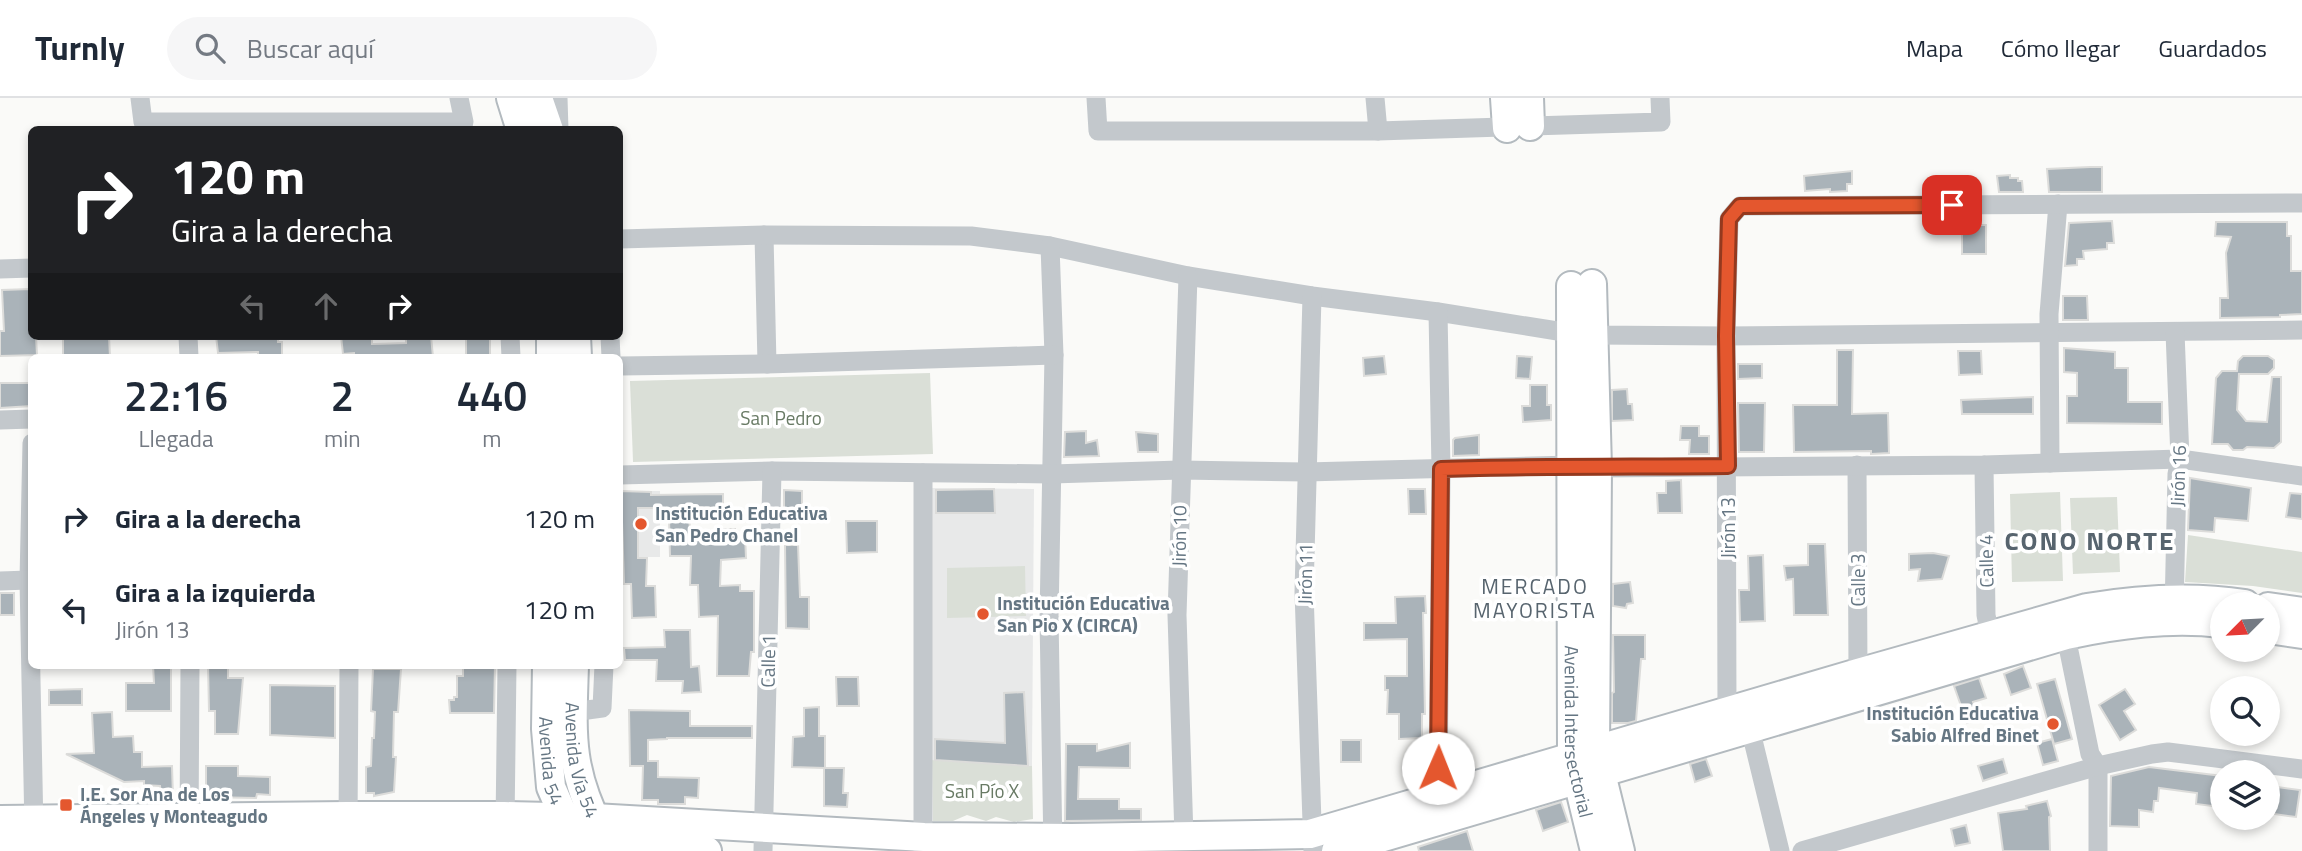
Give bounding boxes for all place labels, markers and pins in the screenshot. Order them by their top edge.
pin [1922,175,1982,235]
place label: Institución Educativa San Pedro Chanel [655,498,828,549]
marker: Institución Educativa San Pedro Chanel [633,516,649,532]
place label: Institución Educativa San Pio X (CIRCA) [997,588,1170,639]
marker: Institución Educativa San Pio X (CIRCA) [975,606,991,622]
place label: Institución Educativa Sabio Alfred Binet [1866,698,2039,749]
marker: Institución Educativa Sabio Alfred Binet [2045,716,2061,732]
place label: I.E. Sor Ana de Los Ángeles y Monteagudo [80,779,268,830]
marker: I.E. Sor Ana de Los Ángeles y Monteagudo [58,797,74,813]

